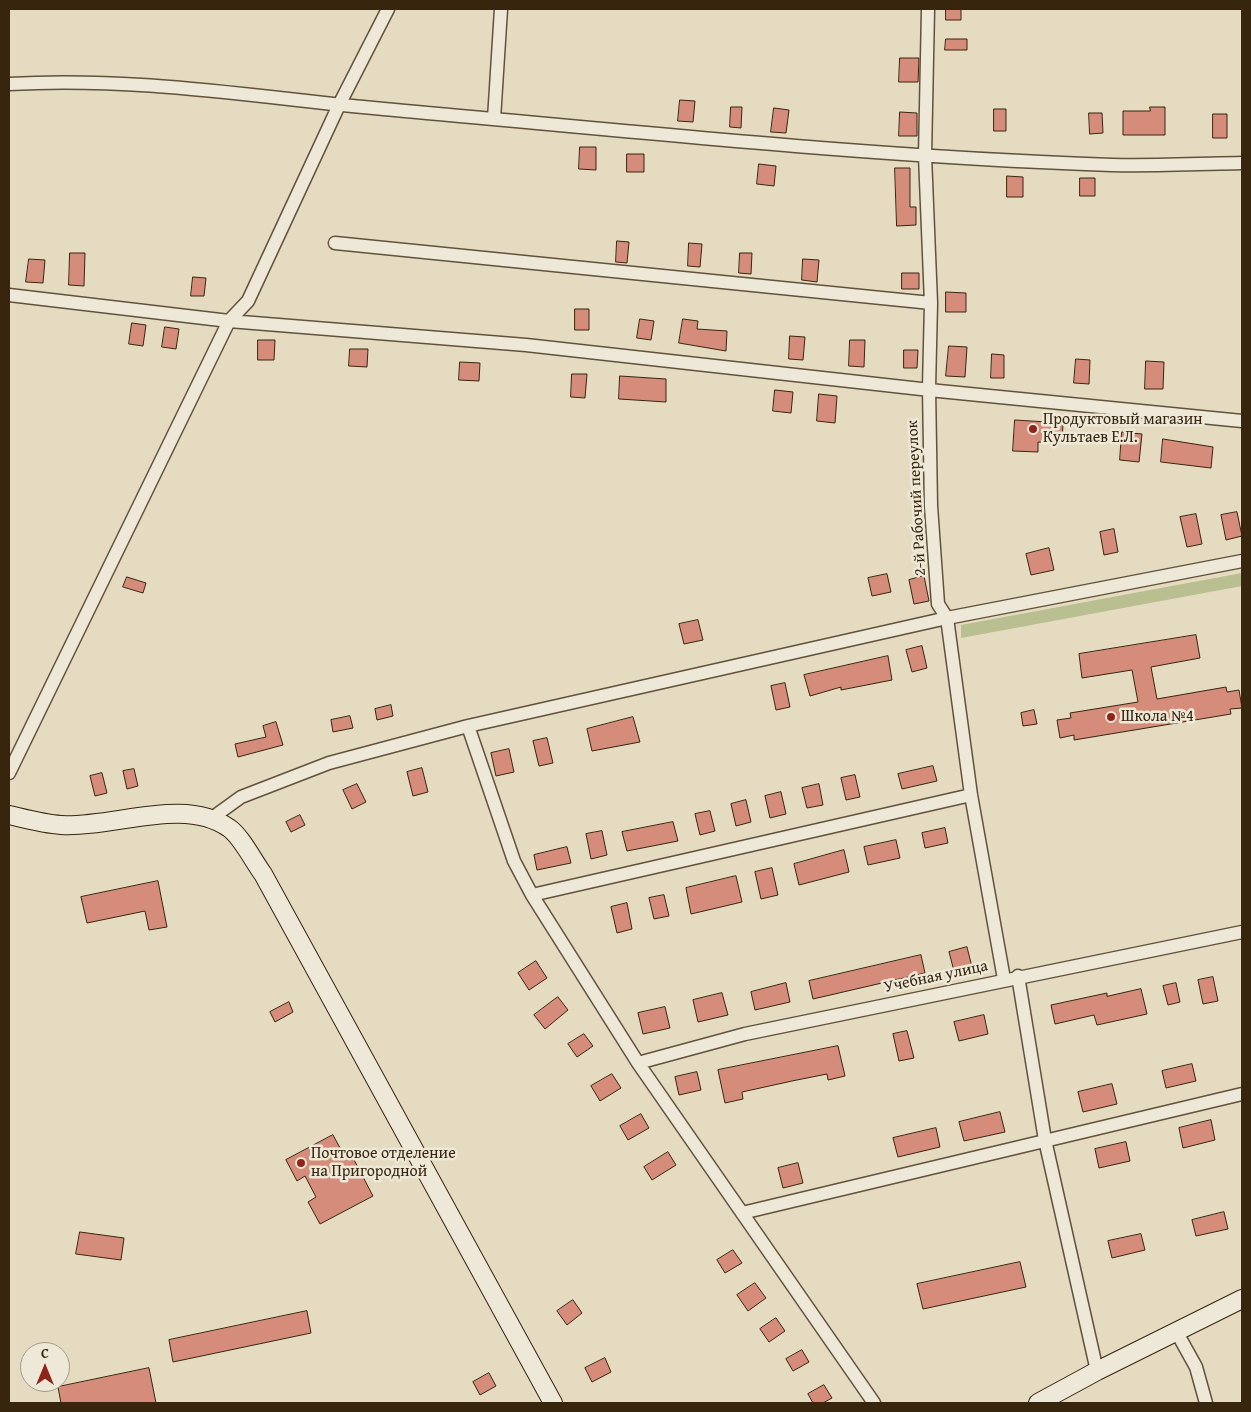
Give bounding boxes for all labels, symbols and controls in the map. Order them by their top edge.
place label: Продуктовый магазин Культаев Е.Л. [1043,410,1202,448]
street label: 2-й Рабочий переулок [903,420,931,576]
marker: Продуктовый магазин Культаев Е.Л. [1027,423,1039,435]
place label: Школа №4 [1121,707,1194,727]
marker: Школа №4 [1105,711,1117,723]
street label: Учебная улица [882,957,990,997]
place label: Почтовое отделение на Пригородной [311,1144,456,1182]
marker: Почтовое отделение на Пригородной [295,1157,307,1169]
north arrow [20,1342,70,1392]
text: С [41,1343,49,1363]

